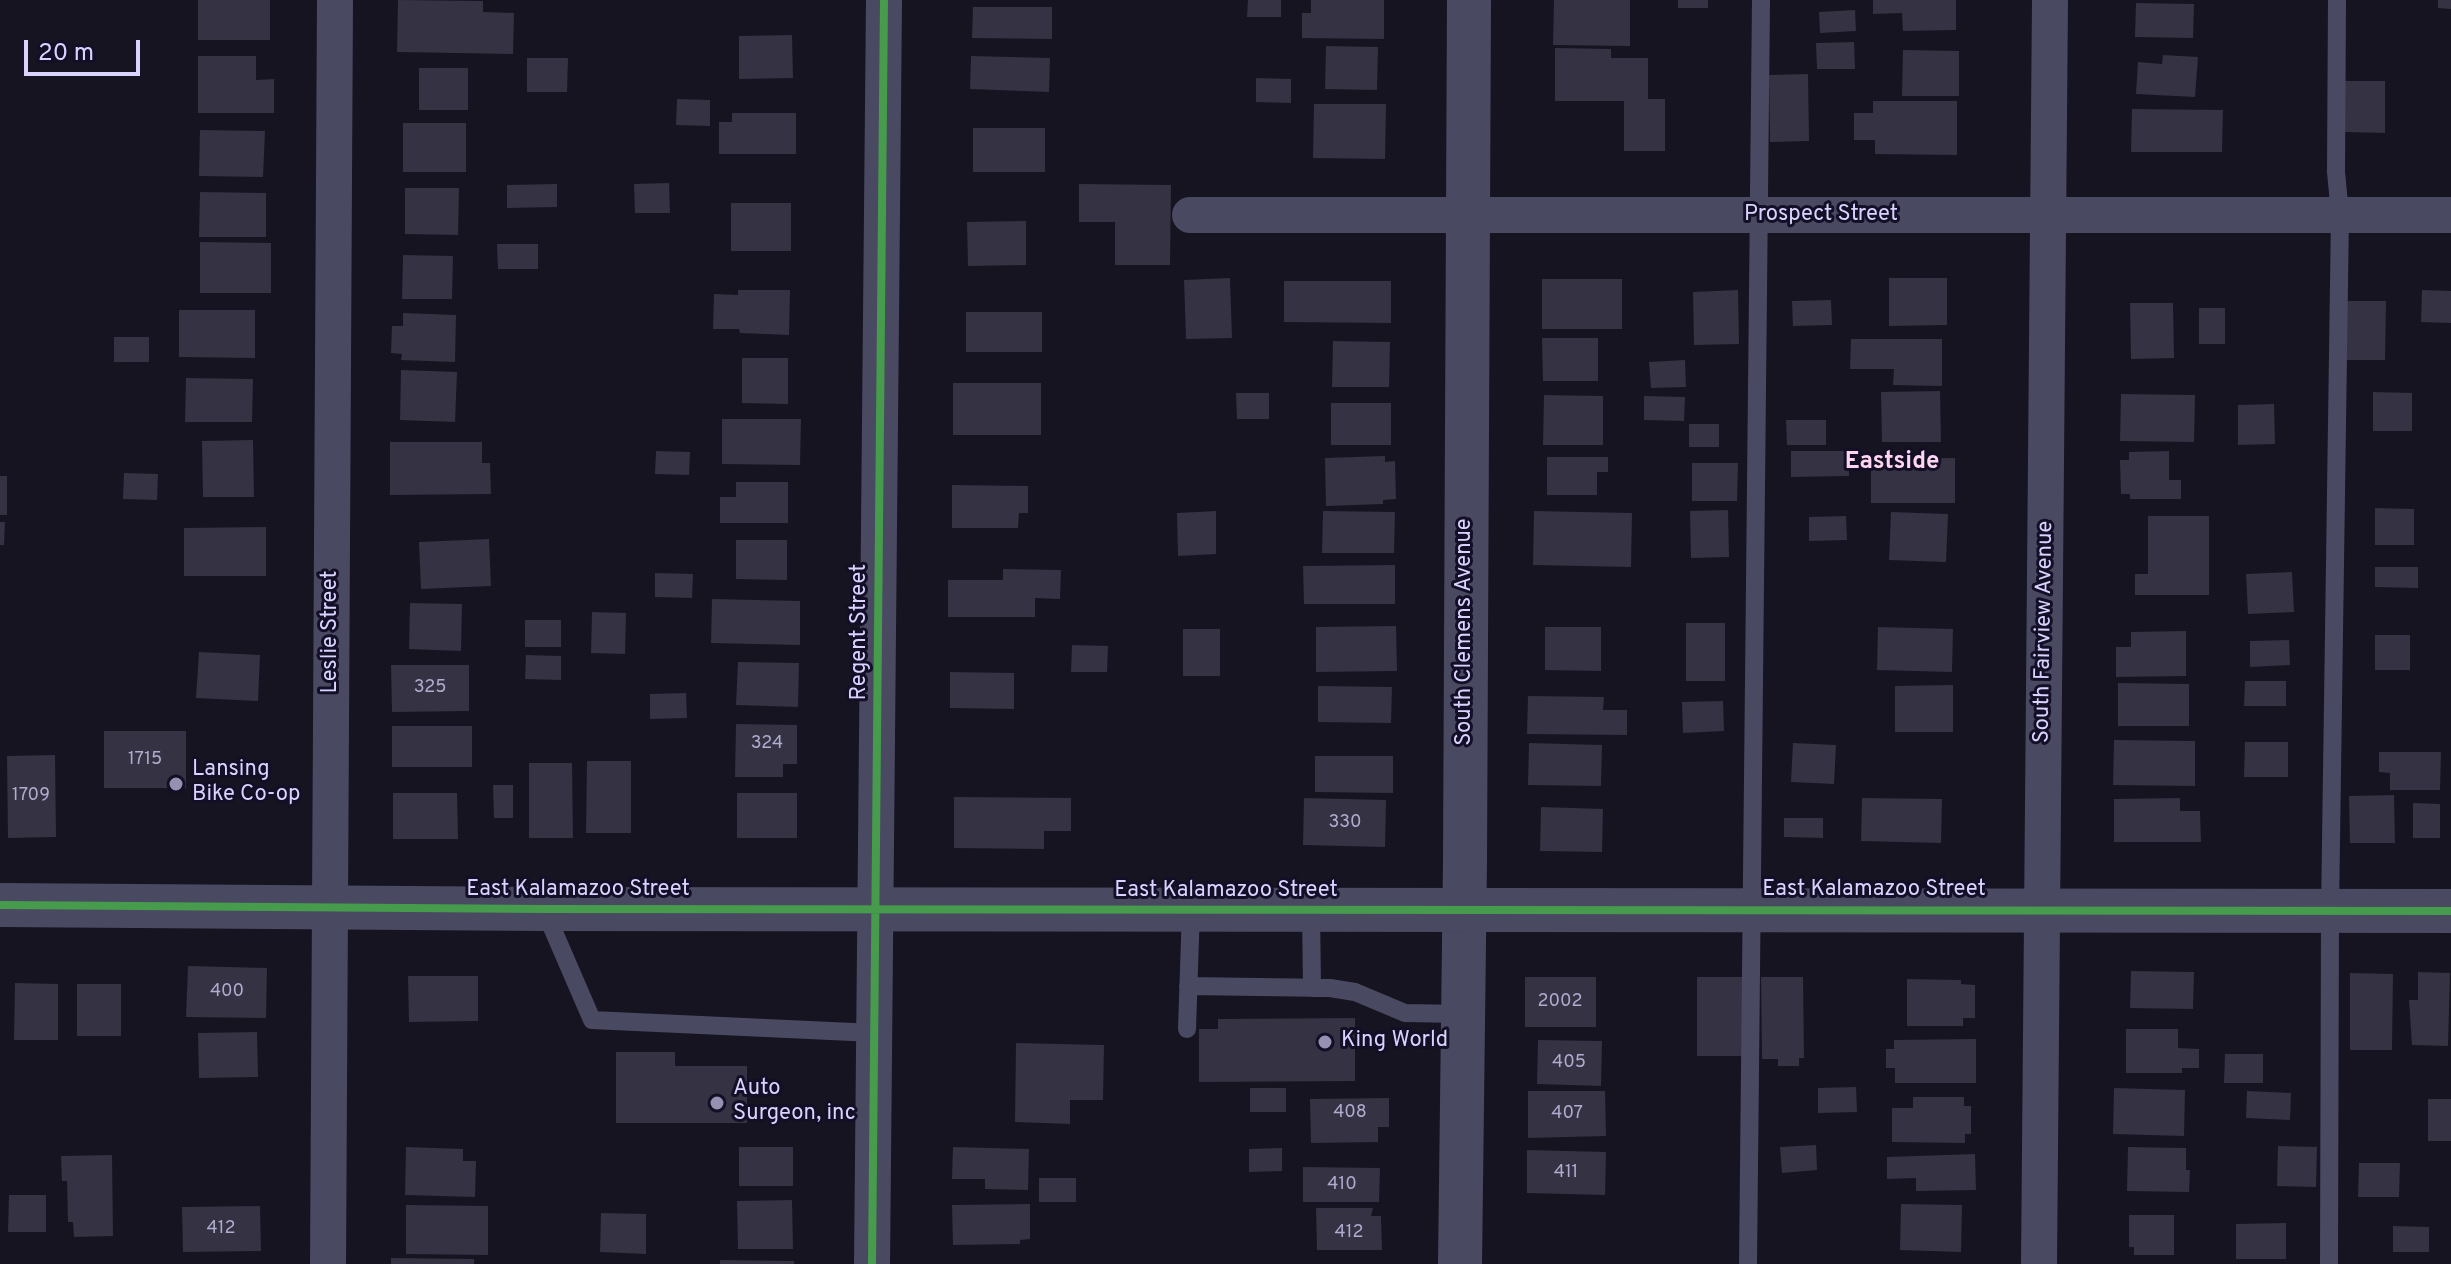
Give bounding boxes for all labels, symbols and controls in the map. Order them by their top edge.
scale bar [28,24,144,74]
text: 20 m [38,39,94,69]
street label: Prospect Street [1744,203,1898,229]
district label: Eastside [1845,449,1939,477]
street label: South Clemens Avenue [1453,518,1479,746]
street label: South Fairview Avenue [2030,521,2060,743]
street label: Regent Street [848,564,874,700]
street label: Leslie Street [319,570,345,694]
house number: 325 [414,677,446,699]
house number: 324 [751,733,783,755]
house number: 1715 [128,749,162,771]
place label: Lansing Bike Co-op [192,758,300,810]
marker: Lansing Bike Co-op [167,775,185,793]
house number: 1709 [12,785,50,807]
house number: 330 [1328,812,1362,834]
street label: East Kalamazoo Street [466,878,690,904]
street label: East Kalamazoo Street [1762,878,1986,904]
street label: East Kalamazoo Street [1114,879,1338,905]
house number: 400 [210,981,244,1003]
house number: 2002 [1538,991,1582,1013]
place label: King World [1341,1029,1448,1055]
marker: King World [1316,1033,1334,1051]
house number: 405 [1552,1052,1586,1074]
place label: Auto Surgeon, inc [733,1077,856,1128]
marker: Auto Surgeon, inc [708,1094,726,1112]
house number: 408 [1333,1102,1367,1124]
house number: 407 [1551,1103,1583,1125]
house number: 411 [1554,1162,1578,1184]
house number: 410 [1327,1174,1357,1196]
house number: 412 [207,1218,235,1240]
house number: 412 [1335,1222,1363,1244]

